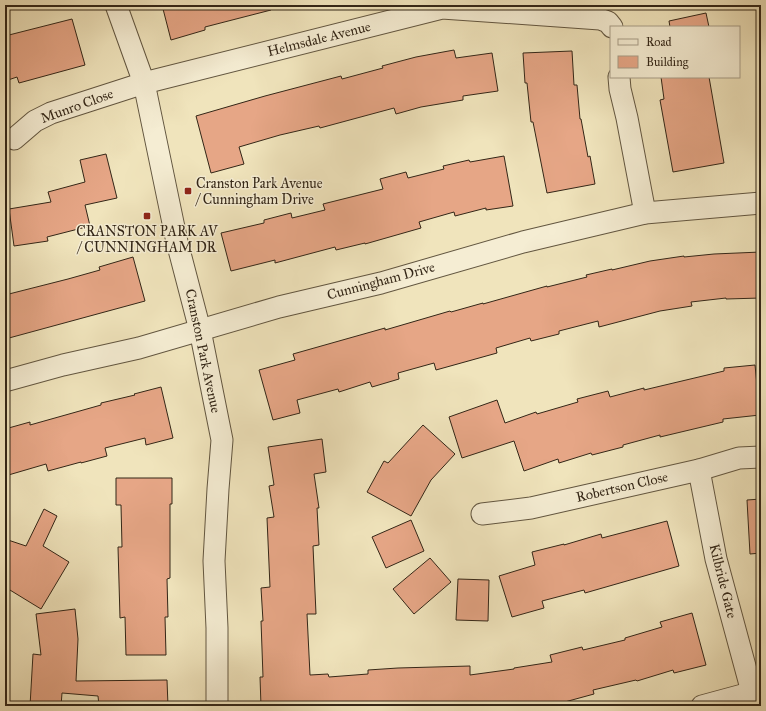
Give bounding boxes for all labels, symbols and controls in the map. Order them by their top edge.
street label: Helmsdale Avenue [266,18,373,60]
legend [610,26,740,78]
text: Road [646,35,672,49]
text: Building [646,55,689,70]
street label: Munro Close [38,85,116,127]
place label: Cranston Park Avenue / Cunningham Drive [195,175,323,208]
marker: Cranston Park Avenue / Cunningham Drive [183,186,193,196]
marker: CRANSTON PARK AV / CUNNINGHAM DR [142,211,152,221]
place label: CRANSTON PARK AV / CUNNINGHAM DR [76,223,219,256]
street label: Cunningham Drive [325,258,437,304]
street label: Cranston Park Avenue [182,287,224,415]
street label: Robertson Close [574,468,670,506]
street label: Kilbride Gate [706,542,740,620]

